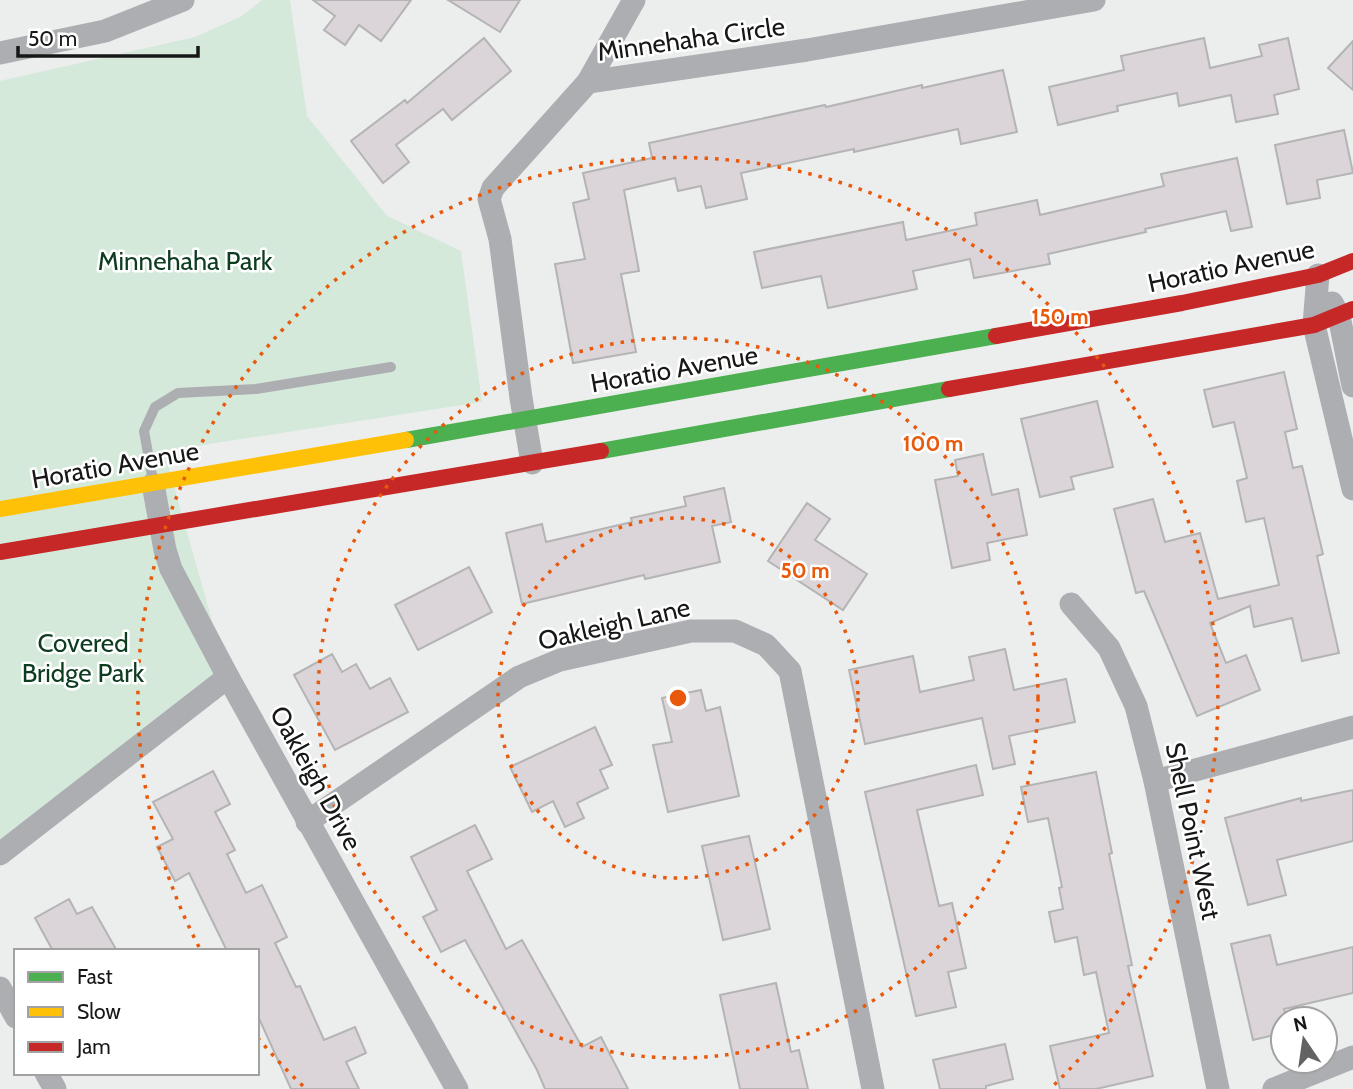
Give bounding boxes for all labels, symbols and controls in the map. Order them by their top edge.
street label: Minnehaha Circle [595,10,787,68]
scale bar [18,14,198,58]
text: 50 m [28,26,77,51]
street label: Horatio Avenue [1145,233,1317,299]
park label: Minnehaha Park [98,245,273,277]
text: 150 m [1032,304,1088,329]
street label: Horatio Avenue [588,339,760,399]
text: 100 m [903,431,963,456]
street label: Horatio Avenue [29,435,201,495]
text: 50 m [780,558,830,583]
street label: Oakleigh Lane [535,591,693,657]
park label: Covered Bridge Park [22,627,145,689]
centre of rings [666,686,690,710]
street label: Oakleigh Drive [263,700,369,856]
street label: Shell Point West [1159,740,1227,923]
legend [14,949,259,1075]
text: Fast [77,964,113,989]
text: Slow [77,999,121,1024]
north arrow [1269,1005,1339,1075]
text: N [1291,1011,1309,1037]
text: Jam [76,1034,111,1059]

